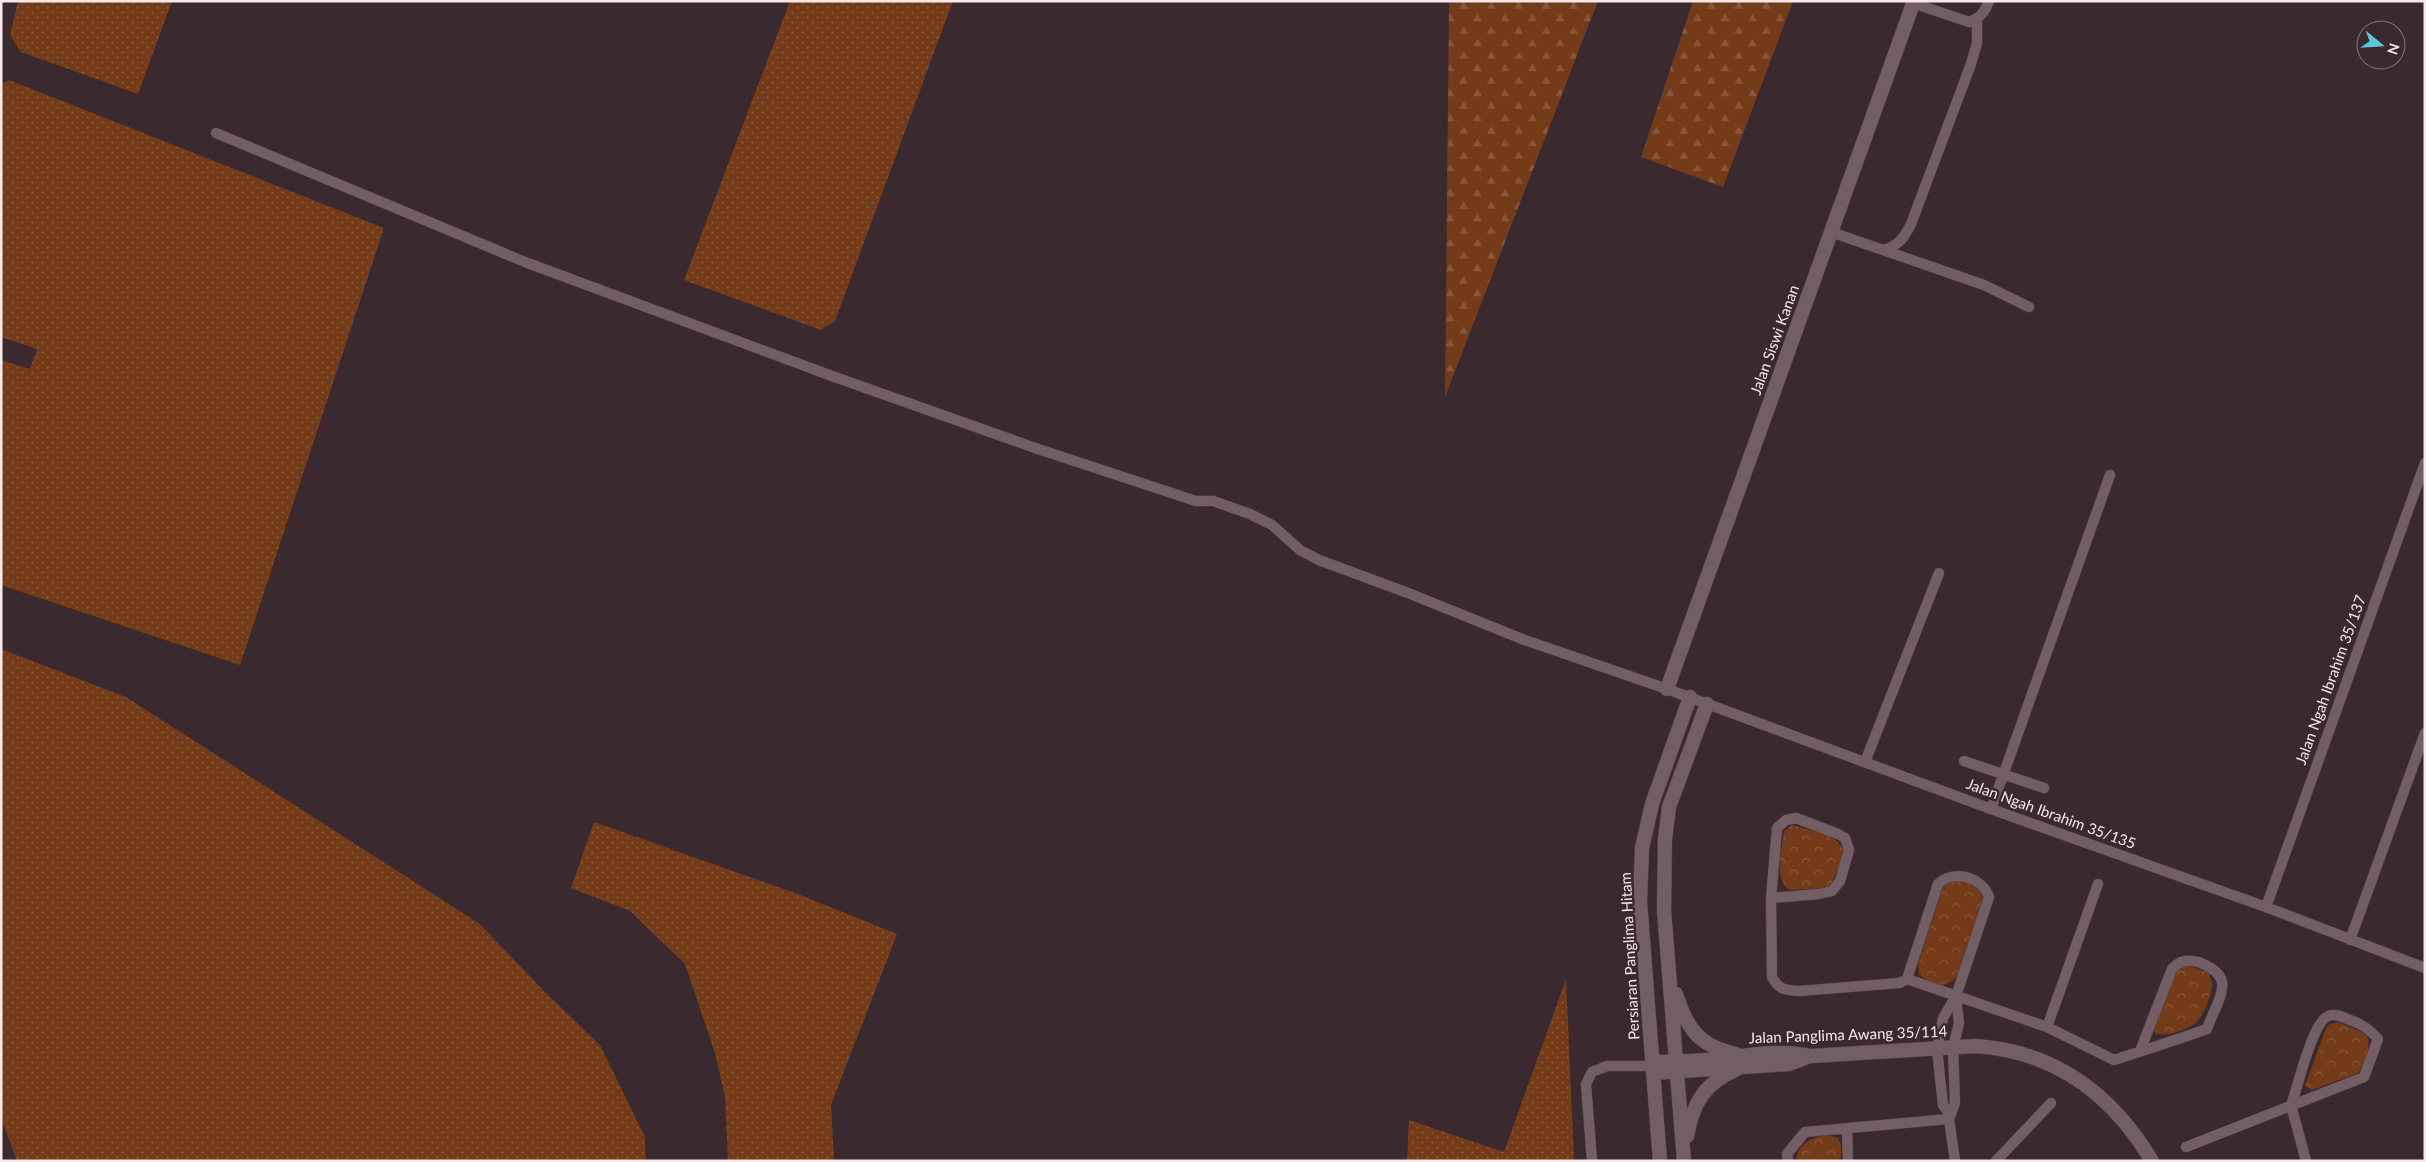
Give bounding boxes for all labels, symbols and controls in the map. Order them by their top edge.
north arrow [2356,20,2406,70]
text: N [2384,41,2404,57]
street label: Jalan Siswi Kanan [1746,282,1802,397]
street label: Jalan Ngah Ibrahim 35/137 [2291,592,2369,767]
street label: Jalan Ngah Ibrahim 35/135 [1964,774,2139,852]
street label: Persiaran Panglima Hitam [1616,872,1642,1040]
street label: Jalan Panglima Awang 35/114 [1748,1022,1948,1046]

